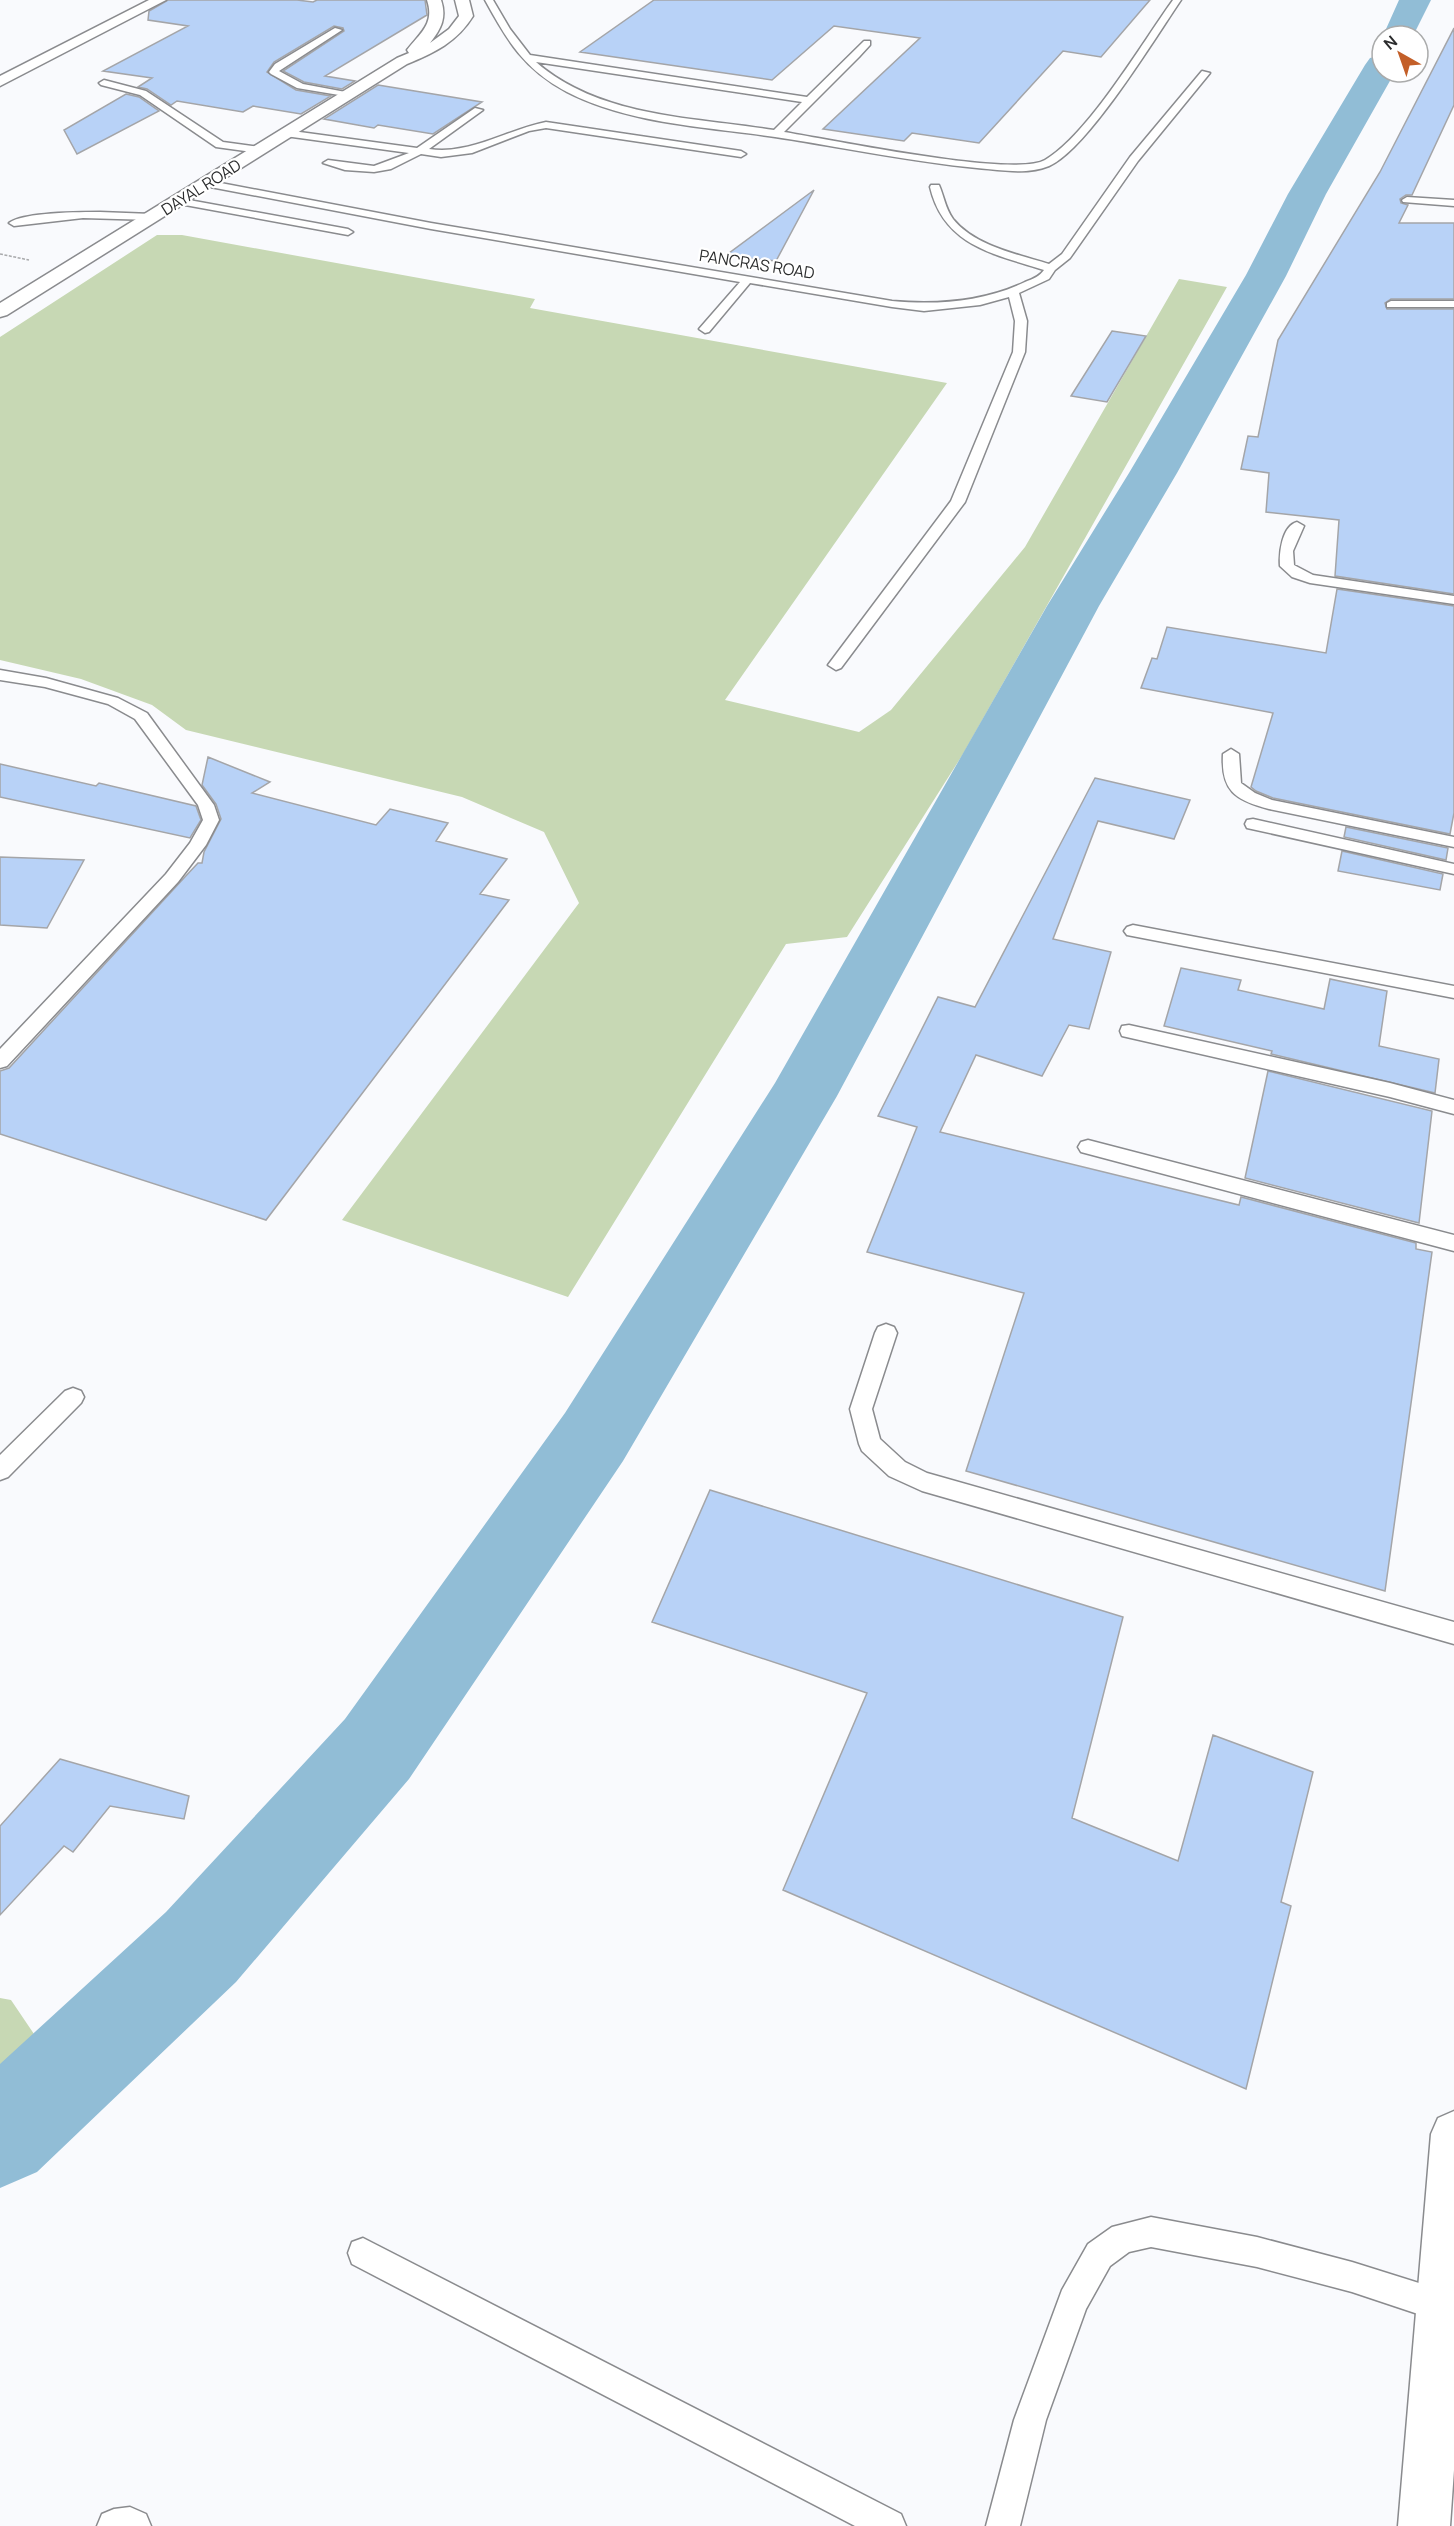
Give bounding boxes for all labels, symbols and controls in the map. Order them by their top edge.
north arrow [1370,24,1430,84]
text: N [1379,30,1402,55]
street label: DAYAL ROAD [157,154,245,220]
street label: PANCRAS ROAD [698,244,817,284]

